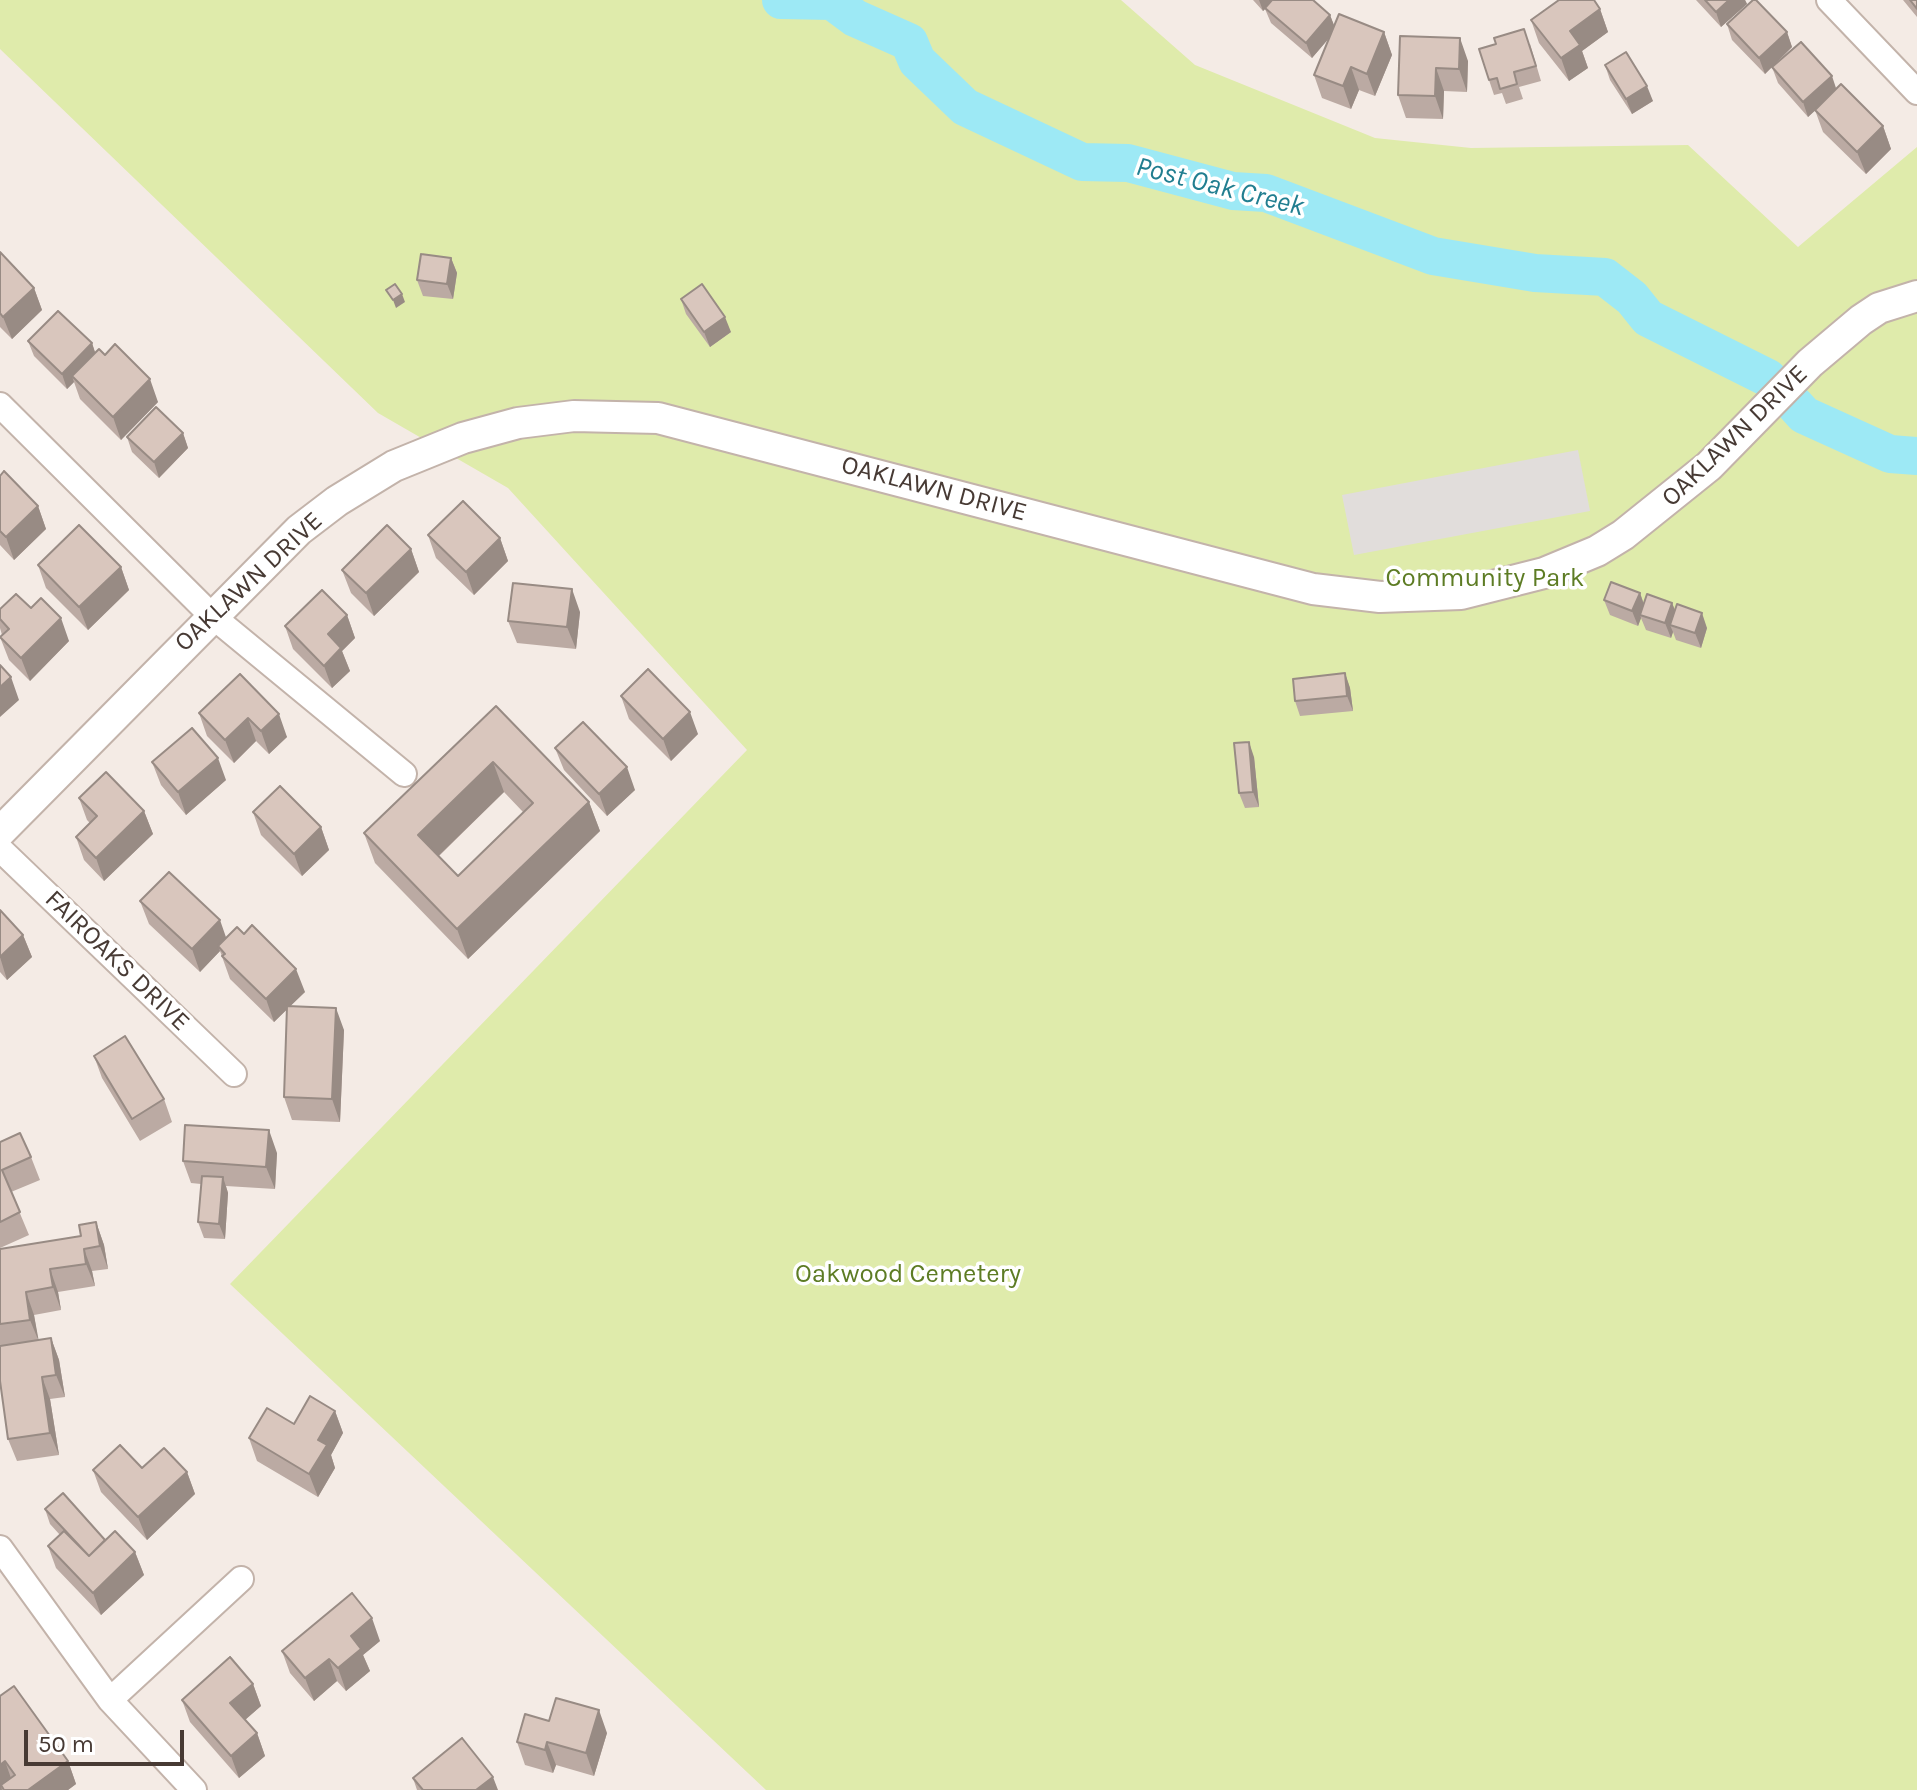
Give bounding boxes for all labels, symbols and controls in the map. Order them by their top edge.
water label: Post Oak Creek [1132,150,1308,224]
street label: OAKLAWN DRIVE [1656,359,1814,513]
street label: OAKLAWN DRIVE [838,449,1030,529]
street label: OAKLAWN DRIVE [169,506,329,658]
park label: Community Park [1386,563,1584,595]
street label: FAIROAKS DRIVE [38,884,196,1038]
park label: Oakwood Cemetery [795,1259,1021,1291]
scale bar [28,1714,188,1764]
text: 50 m [38,1730,94,1758]

